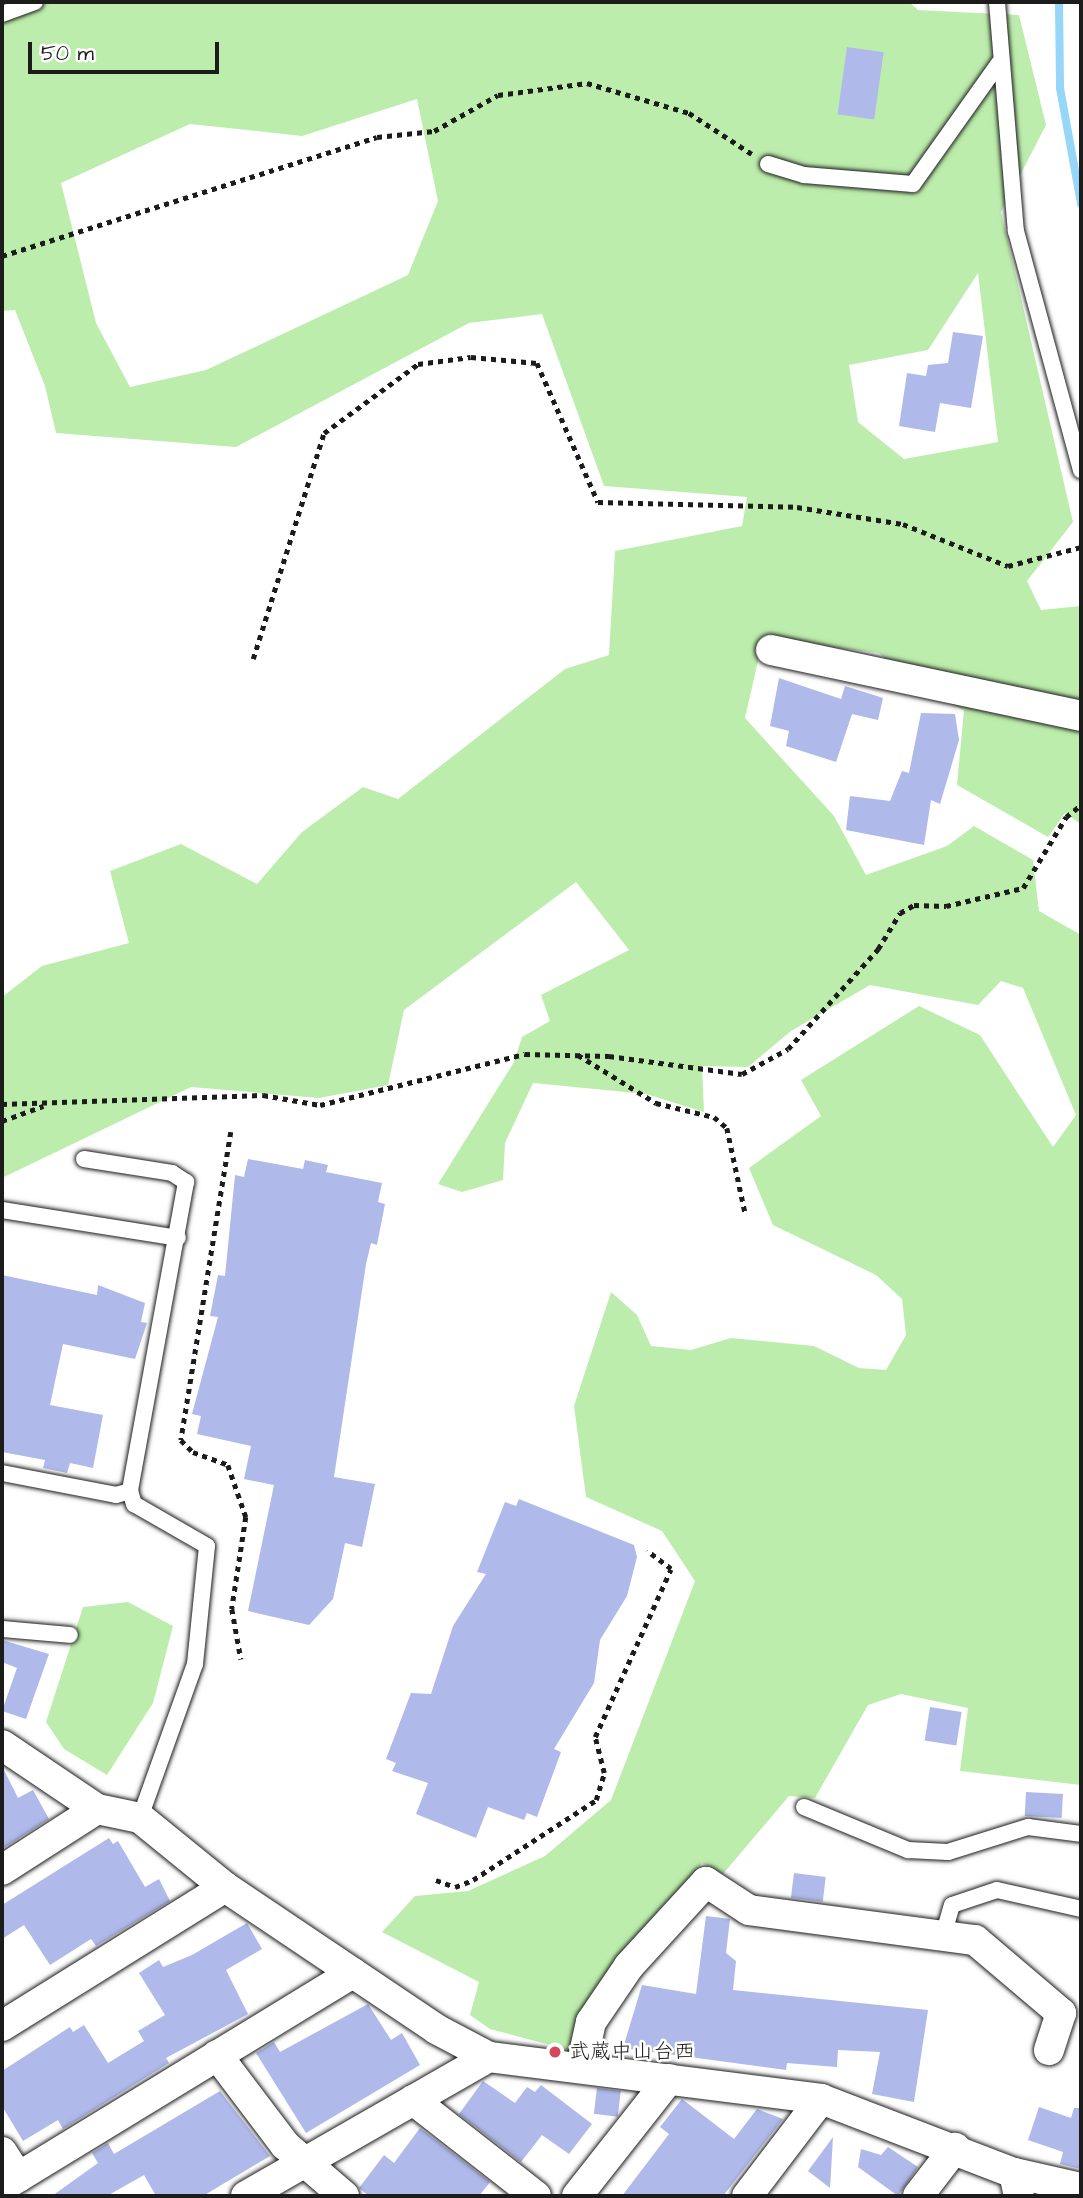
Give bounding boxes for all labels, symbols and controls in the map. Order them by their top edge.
scale bar [32,28,222,72]
text: 50 m [41,39,94,68]
place label: 武蔵中山台西 [569,2039,695,2065]
marker: 武蔵中山台西 [547,2044,563,2060]

